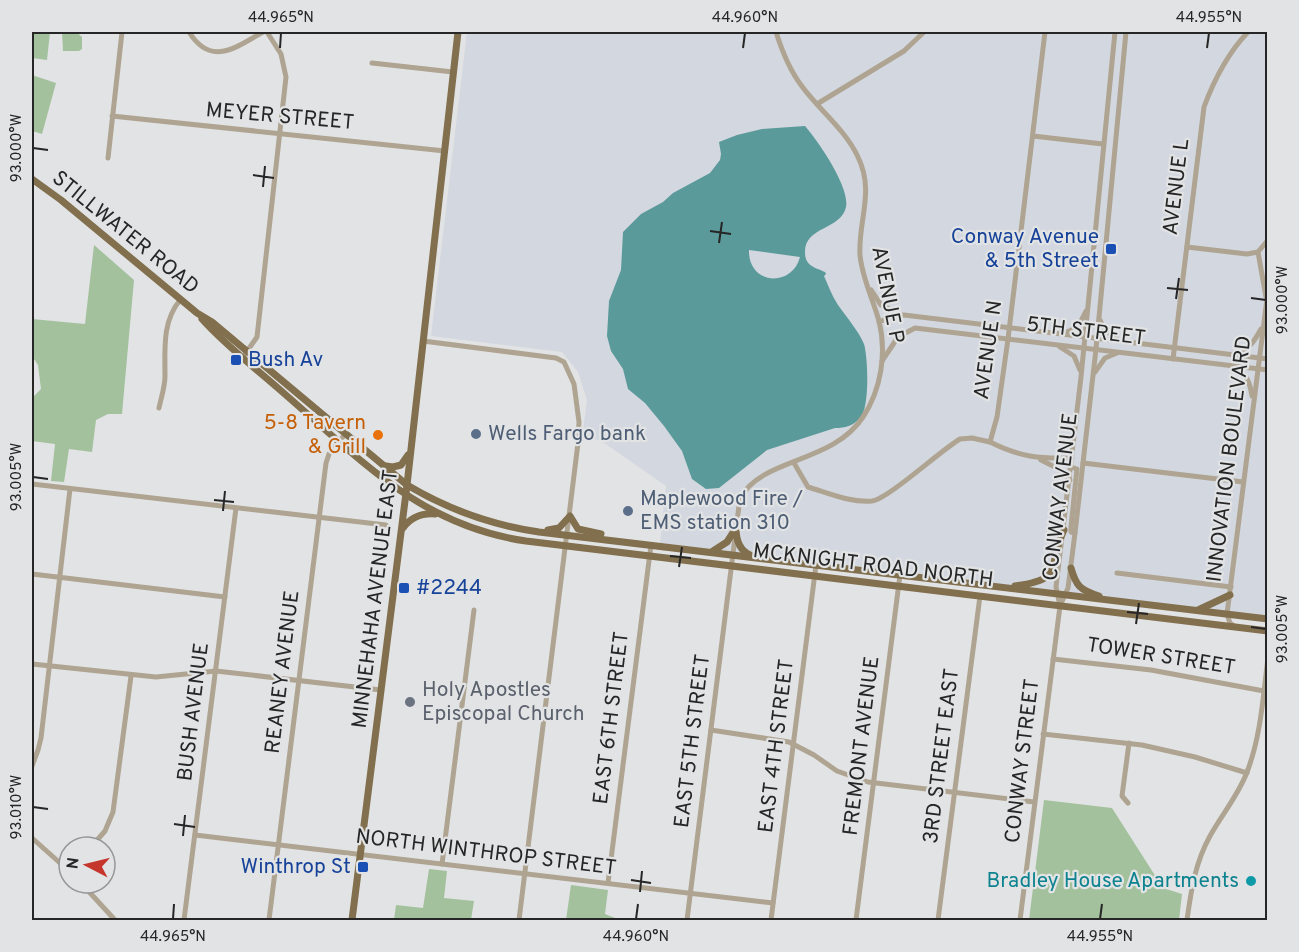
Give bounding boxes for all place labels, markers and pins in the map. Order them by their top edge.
place label: Conway Avenue & 5th Street [951,224,1099,275]
marker: Conway Avenue & 5th Street [1104,242,1118,256]
place label: Bush Av [248,347,324,374]
marker: Bush Av [229,353,243,367]
place label: 5-8 Tavern & Grill [264,410,366,461]
place label: Wells Fargo bank [488,421,646,448]
marker: Wells Fargo bank [469,427,483,441]
marker: 5-8 Tavern & Grill [371,428,385,442]
place label: Maplewood Fire / EMS station 310 [640,486,803,537]
marker: Maplewood Fire / EMS station 310 [621,504,635,518]
place label: #2244 [416,575,482,602]
marker: #2244 [397,581,411,595]
place label: Holy Apostles Episcopal Church [422,677,585,728]
marker: Holy Apostles Episcopal Church [403,695,417,709]
place label: Winthrop St [241,854,351,881]
marker: Winthrop St [356,860,370,874]
place label: Bradley House Apartments [987,868,1239,895]
marker: Bradley House Apartments [1244,874,1258,888]

